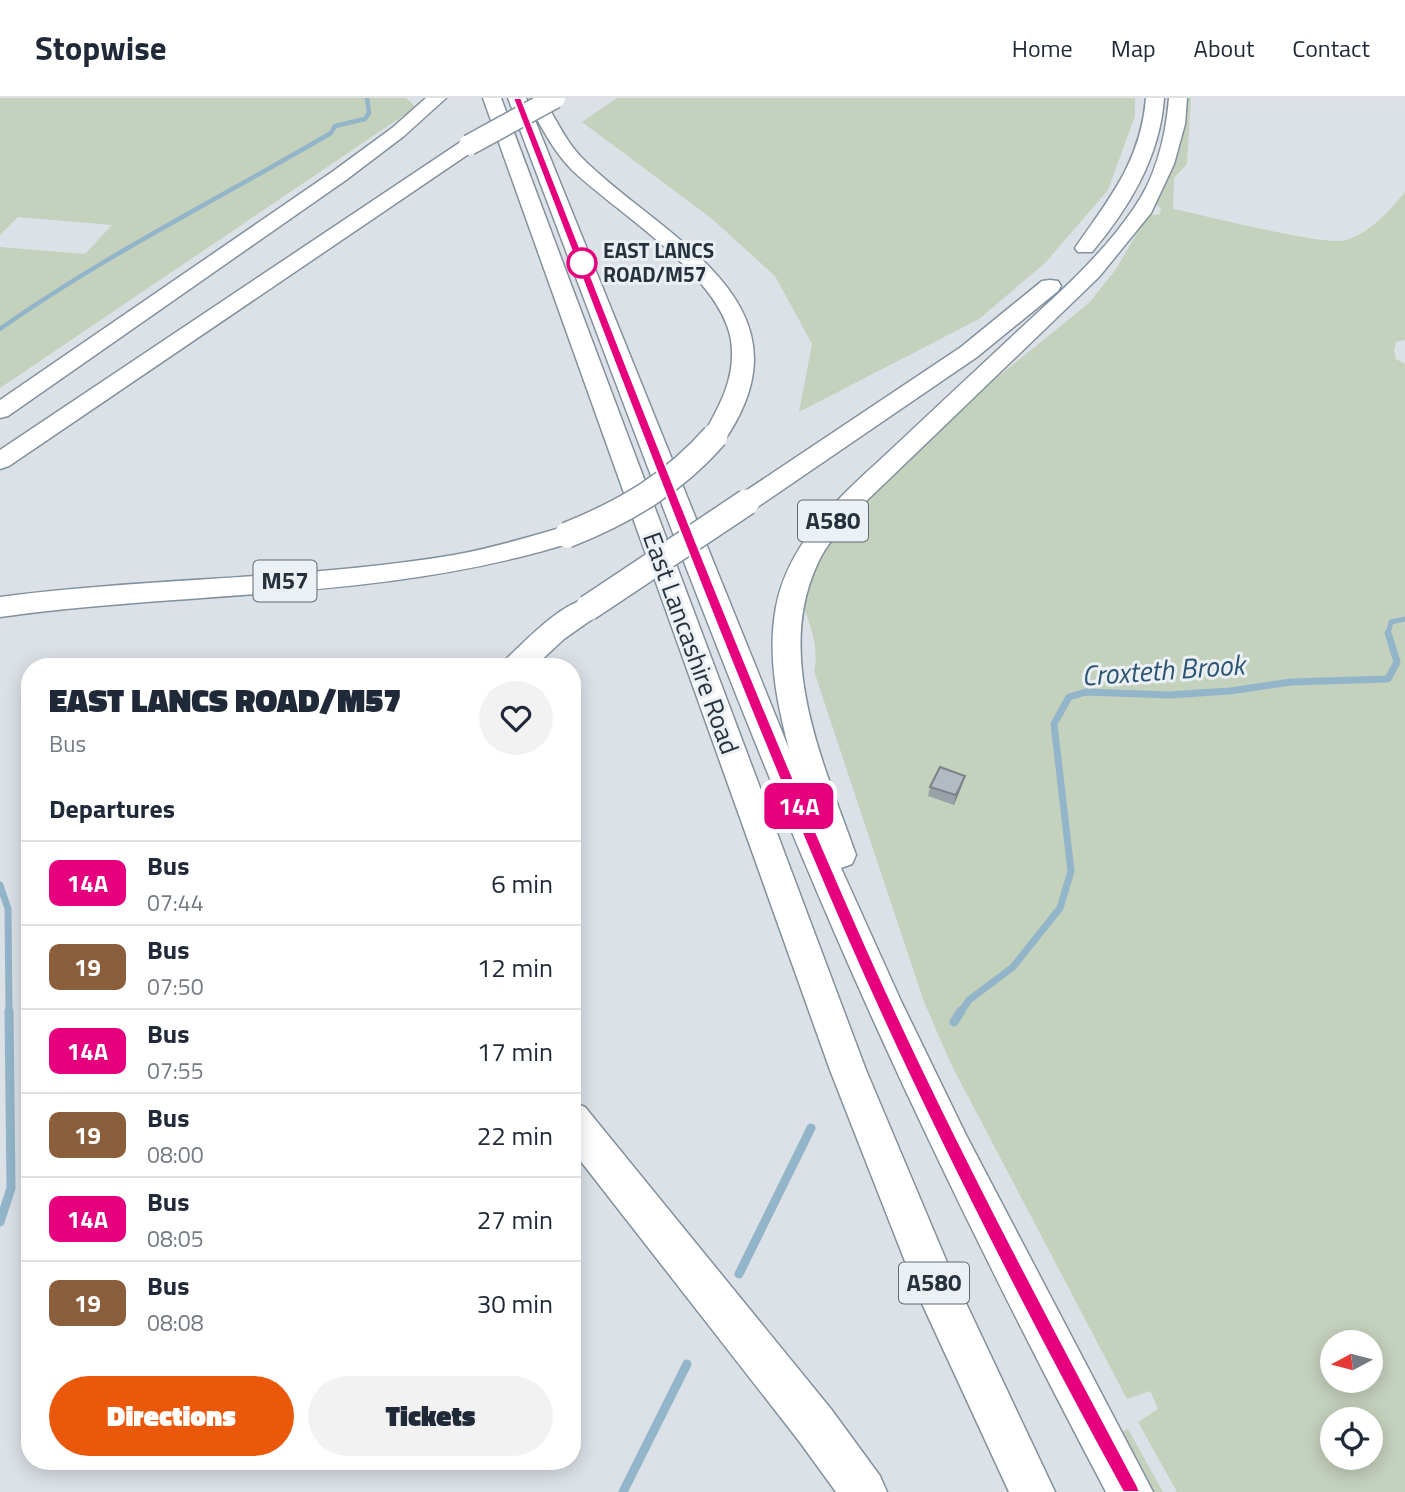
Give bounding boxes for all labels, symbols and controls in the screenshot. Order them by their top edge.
text: Stopwise [35,23,167,73]
text: Home [1012,30,1073,66]
text: Map [1111,30,1156,66]
text: About [1194,30,1254,66]
text: Contact [1292,30,1370,66]
place label: EAST LANCS ROAD/M57 [603,234,714,290]
marker: EAST LANCS ROAD/M57 [567,248,597,278]
road number: A580 [798,500,868,542]
street label: East Lancashire Road [633,526,750,759]
road number: M57 [254,560,316,602]
water label: Croxteth Brook [1080,642,1249,697]
text: EAST LANCS ROAD/M57 [49,675,401,725]
button: heart [479,681,553,755]
text: Bus [49,726,86,761]
line badge: 14A [759,783,839,829]
text: 14A [778,788,820,824]
text: Departures [49,789,175,828]
text: Bus [147,846,189,885]
text: 6 min [491,864,553,903]
text: 14A [67,865,108,901]
text: 07:44 [147,885,204,920]
text: Bus [147,930,189,969]
text: 12 min [477,948,553,987]
text: 19 [74,949,101,985]
text: 07:50 [147,969,204,1004]
text: Bus [147,1014,189,1053]
text: 17 min [477,1032,553,1071]
text: 14A [67,1033,108,1069]
text: 07:55 [147,1053,204,1088]
text: Bus [147,1098,189,1137]
text: 22 min [477,1116,553,1155]
text: 19 [74,1117,101,1153]
text: 08:00 [147,1137,204,1172]
text: Bus [147,1182,189,1221]
text: 27 min [477,1200,553,1239]
text: 14A [67,1201,108,1237]
text: 08:05 [147,1221,204,1256]
road number: A580 [899,1262,969,1303]
text: Bus [147,1266,189,1305]
text: 30 min [477,1284,553,1323]
text: 19 [74,1285,101,1321]
text: 08:08 [147,1305,204,1340]
north arrow [1320,1330,1382,1393]
map controls [1320,1330,1383,1470]
button: Directions [49,1376,294,1456]
button: Tickets [308,1376,553,1456]
button: locate [1320,1407,1383,1470]

